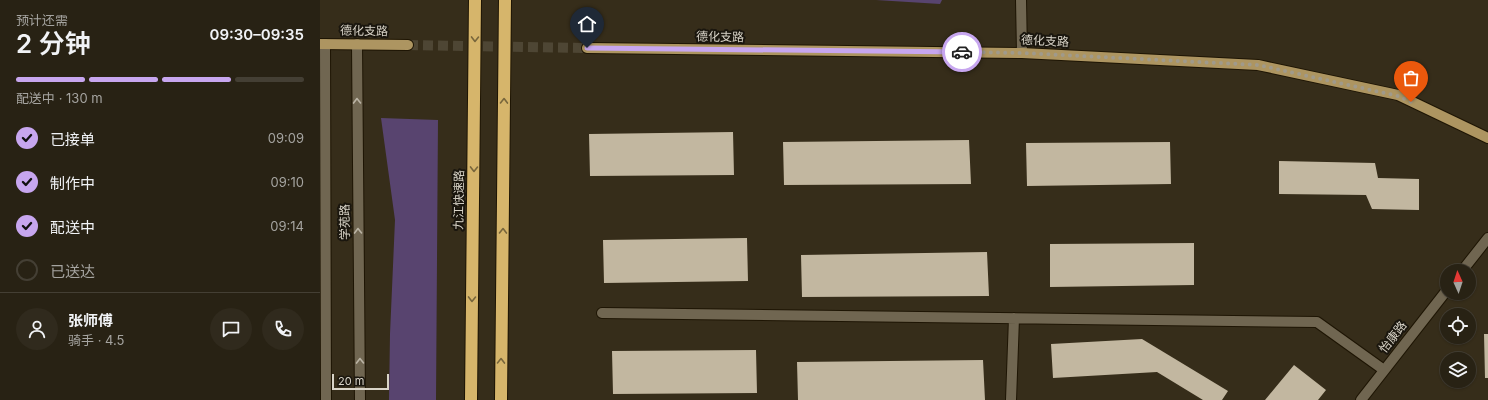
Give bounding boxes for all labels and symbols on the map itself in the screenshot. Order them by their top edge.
pin [570,7.0,604,48]
street label: 德化支路 [340,23,388,38]
street label: 德化支路 [696,29,744,44]
courier [942,32,982,72]
street label: 德化支路 [1021,32,1069,49]
one-way arrow [471,36,479,42]
pin [1394,61,1428,102]
one-way arrow [353,98,361,104]
one-way arrow [500,98,508,104]
one-way arrow [469,166,478,172]
street label: 九江快速路 [450,170,467,230]
street label: 学苑路 [337,204,352,240]
one-way arrow [354,228,362,234]
one-way arrow [499,228,507,234]
north arrow [1440,264,1476,300]
one-way arrow [468,296,476,302]
street label: 怡康路 [1376,318,1410,355]
one-way arrow [355,358,364,364]
one-way arrow [497,358,505,364]
scale bar [332,372,389,391]

